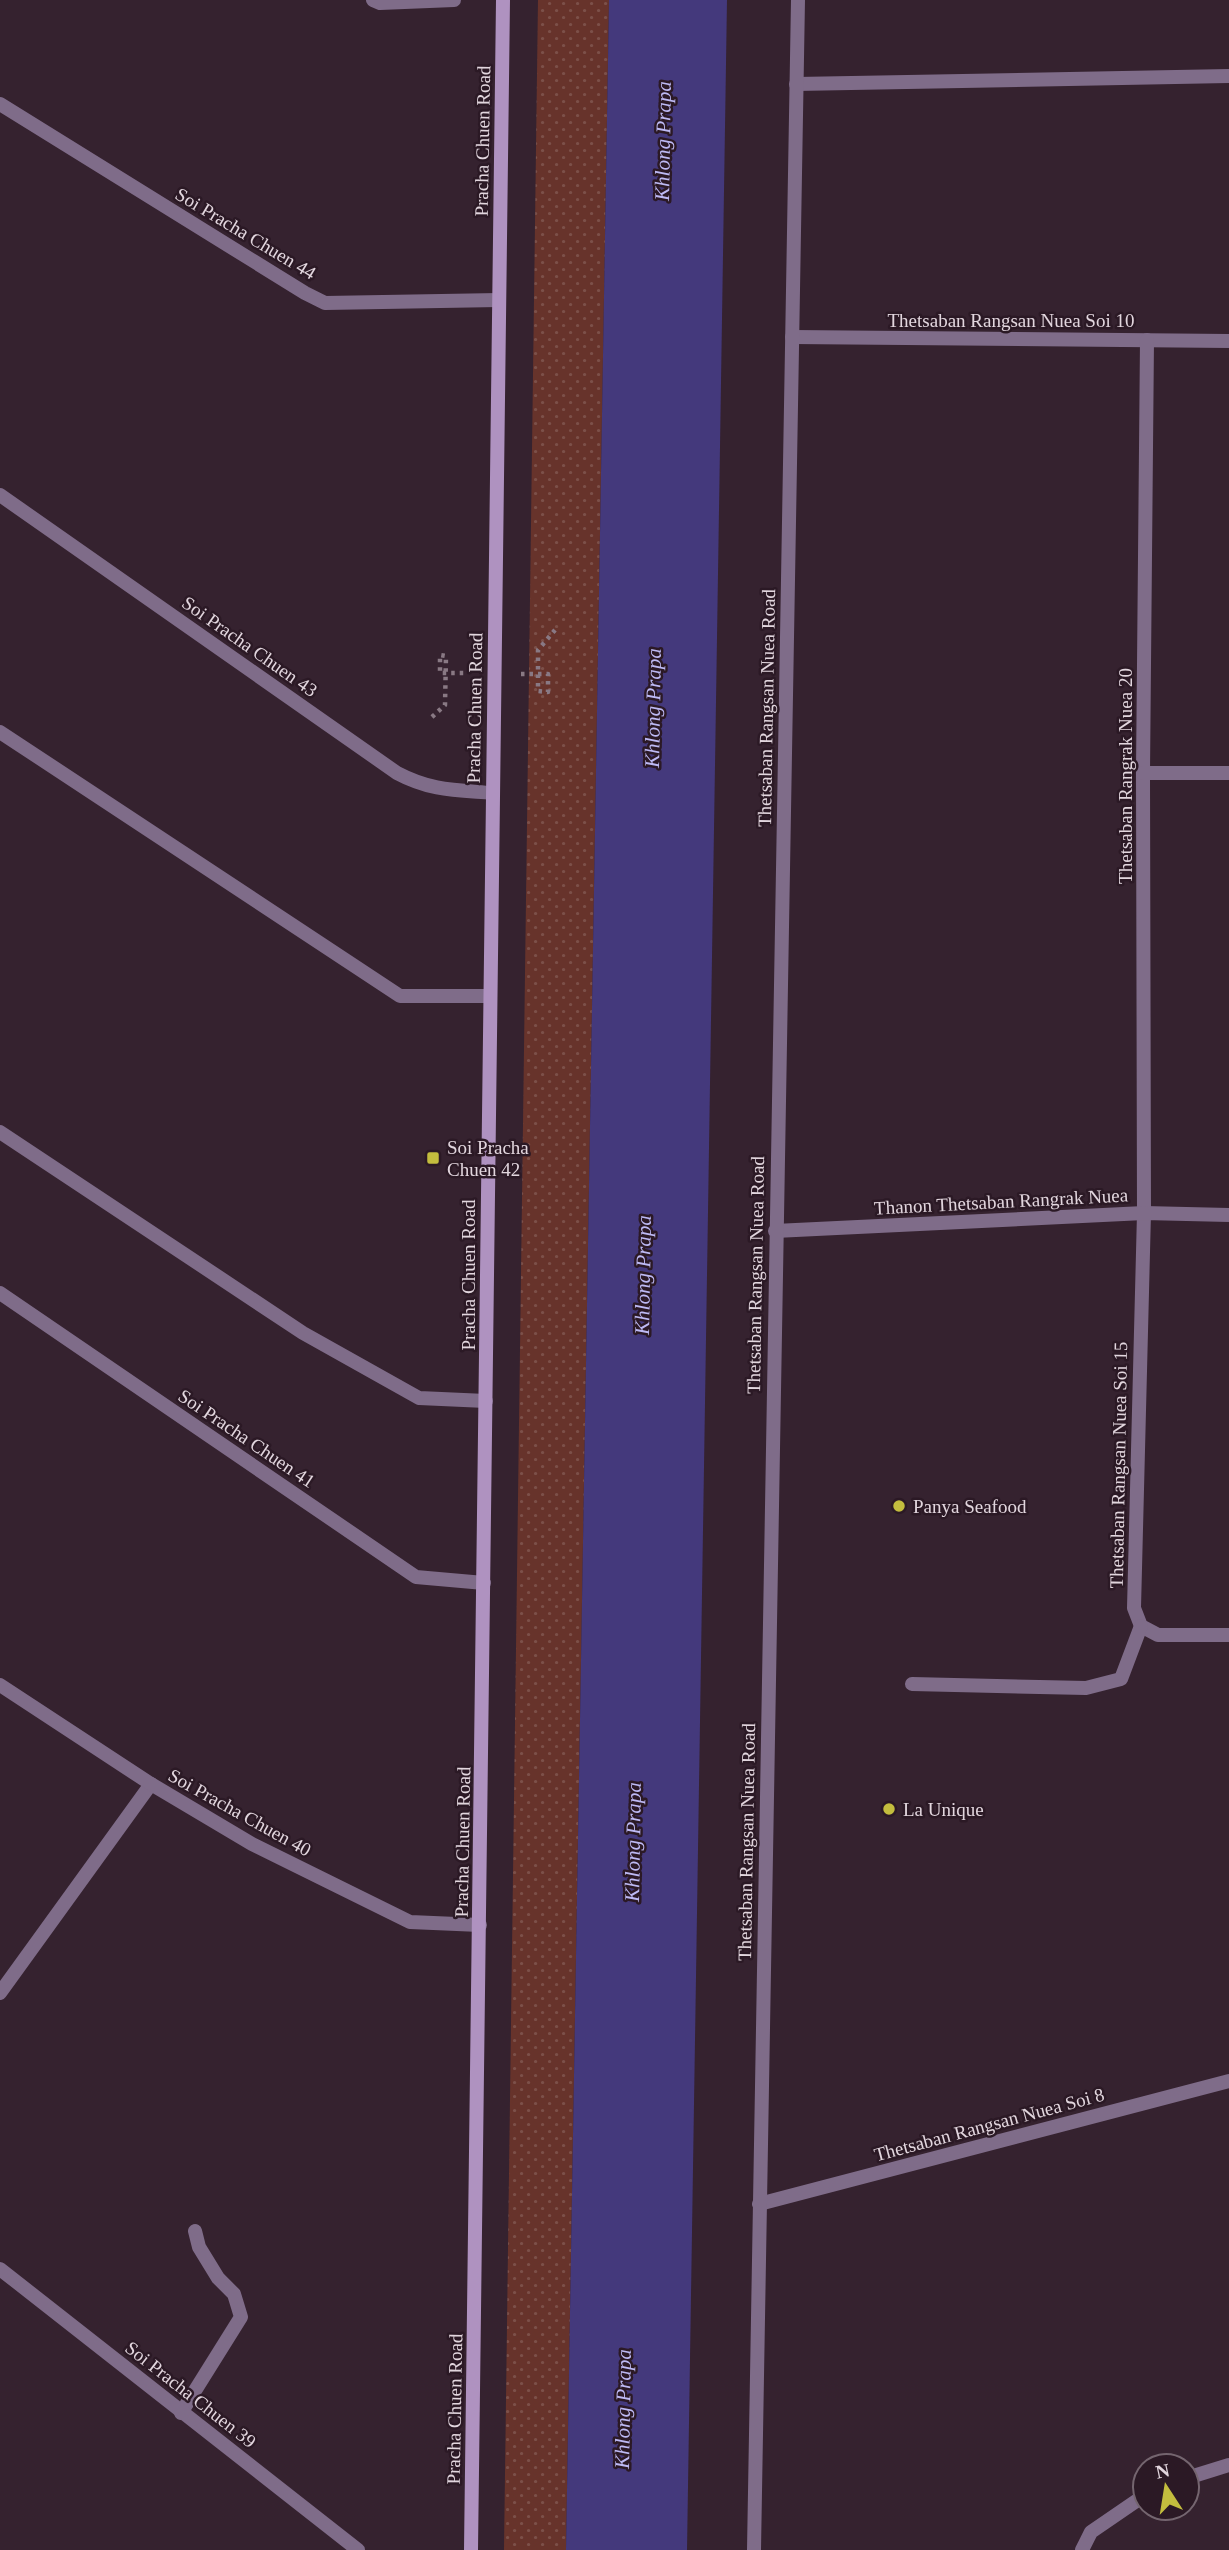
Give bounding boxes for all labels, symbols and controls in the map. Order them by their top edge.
street label: Pracha Chuen Road [471,65,494,217]
water label: Khlong Prapa [650,81,676,202]
street label: Soi Pracha Chuen 44 [172,183,320,284]
street label: Thetsaban Rangsan Nuea Soi 10 [888,310,1134,331]
street label: Thetsaban Rangsan Nuea Road [754,588,779,827]
street label: Soi Pracha Chuen 43 [178,592,321,701]
street label: Pracha Chuen Road [463,632,486,784]
water label: Khlong Prapa [640,648,666,769]
street label: Thetsaban Rangrak Nuea 20 [1115,668,1136,884]
place label: Soi Pracha Chuen 42 [447,1137,529,1180]
marker: Soi Pracha Chuen 42 [425,1150,441,1166]
street label: Thetsaban Rangsan Nuea Road [743,1155,768,1394]
street label: Thanon Thetsaban Rangrak Nuea [873,1184,1129,1219]
street label: Pracha Chuen Road [458,1199,479,1350]
water label: Khlong Prapa [630,1215,656,1336]
street label: Thetsaban Rangsan Nuea Soi 15 [1106,1341,1131,1589]
street label: Soi Pracha Chuen 41 [175,1385,319,1492]
place label: Panya Seafood [913,1496,1027,1517]
marker: Panya Seafood [891,1498,907,1514]
street label: Thetsaban Rangsan Nuea Road [734,1722,759,1961]
street label: Soi Pracha Chuen 40 [165,1764,315,1860]
street label: Pracha Chuen Road [451,1766,474,1918]
water label: Khlong Prapa [620,1782,646,1903]
place label: La Unique [903,1799,984,1820]
marker: La Unique [881,1801,897,1817]
street label: Thetsaban Rangsan Nuea Soi 8 [872,2084,1107,2165]
street label: Pracha Chuen Road [443,2333,466,2485]
street label: Soi Pracha Chuen 39 [121,2337,260,2452]
water label: Khlong Prapa [610,2349,636,2470]
north arrow [1131,2452,1201,2522]
text: N [1154,2459,1172,2483]

